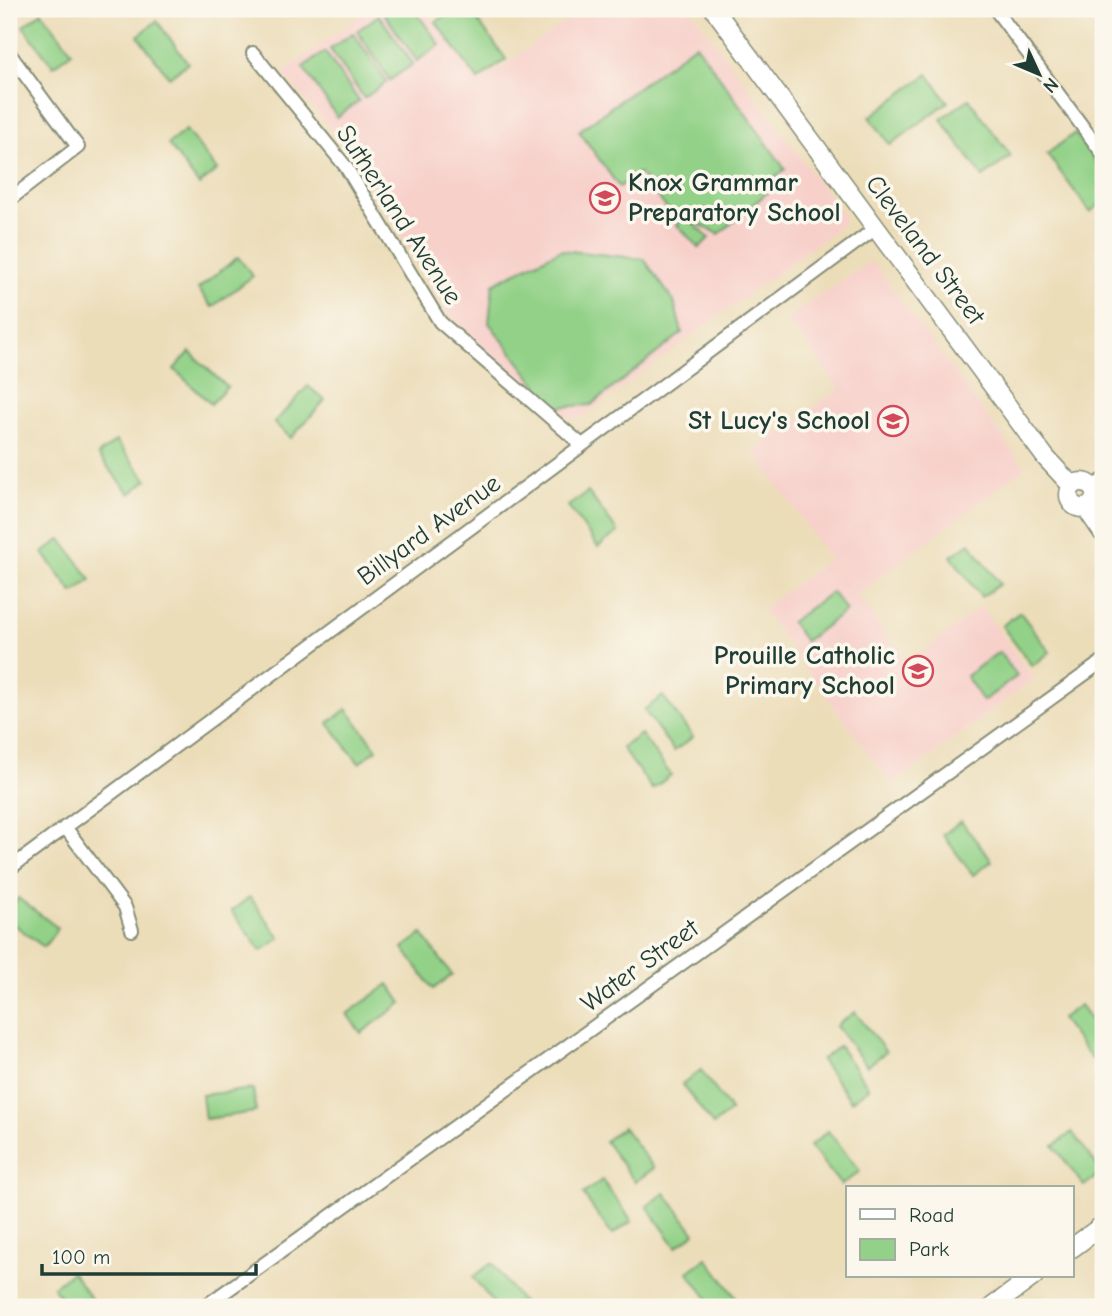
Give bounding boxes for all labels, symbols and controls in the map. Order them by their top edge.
north arrow [1004,38,1074,108]
text: N [1038,73,1063,97]
street label: Sutherland Avenue [330,120,468,310]
place label: Knox Grammar Preparatory School [628,168,841,228]
street label: Cleveland Street [859,169,992,332]
school or university icon: Knox Grammar Preparatory School [588,181,622,215]
school or university icon: St Lucy's School [876,404,910,438]
place label: St Lucy's School [688,406,870,436]
street label: Billyard Avenue [352,468,506,592]
place label: Prouille Catholic Primary School [714,641,895,701]
school or university icon: Prouille Catholic Primary School [901,654,935,688]
street label: Water Street [575,912,706,1019]
legend [846,1186,1074,1278]
text: Road [909,1203,954,1227]
scale bar [42,1232,256,1276]
text: Park [909,1237,949,1261]
text: 100 m [52,1245,110,1269]

